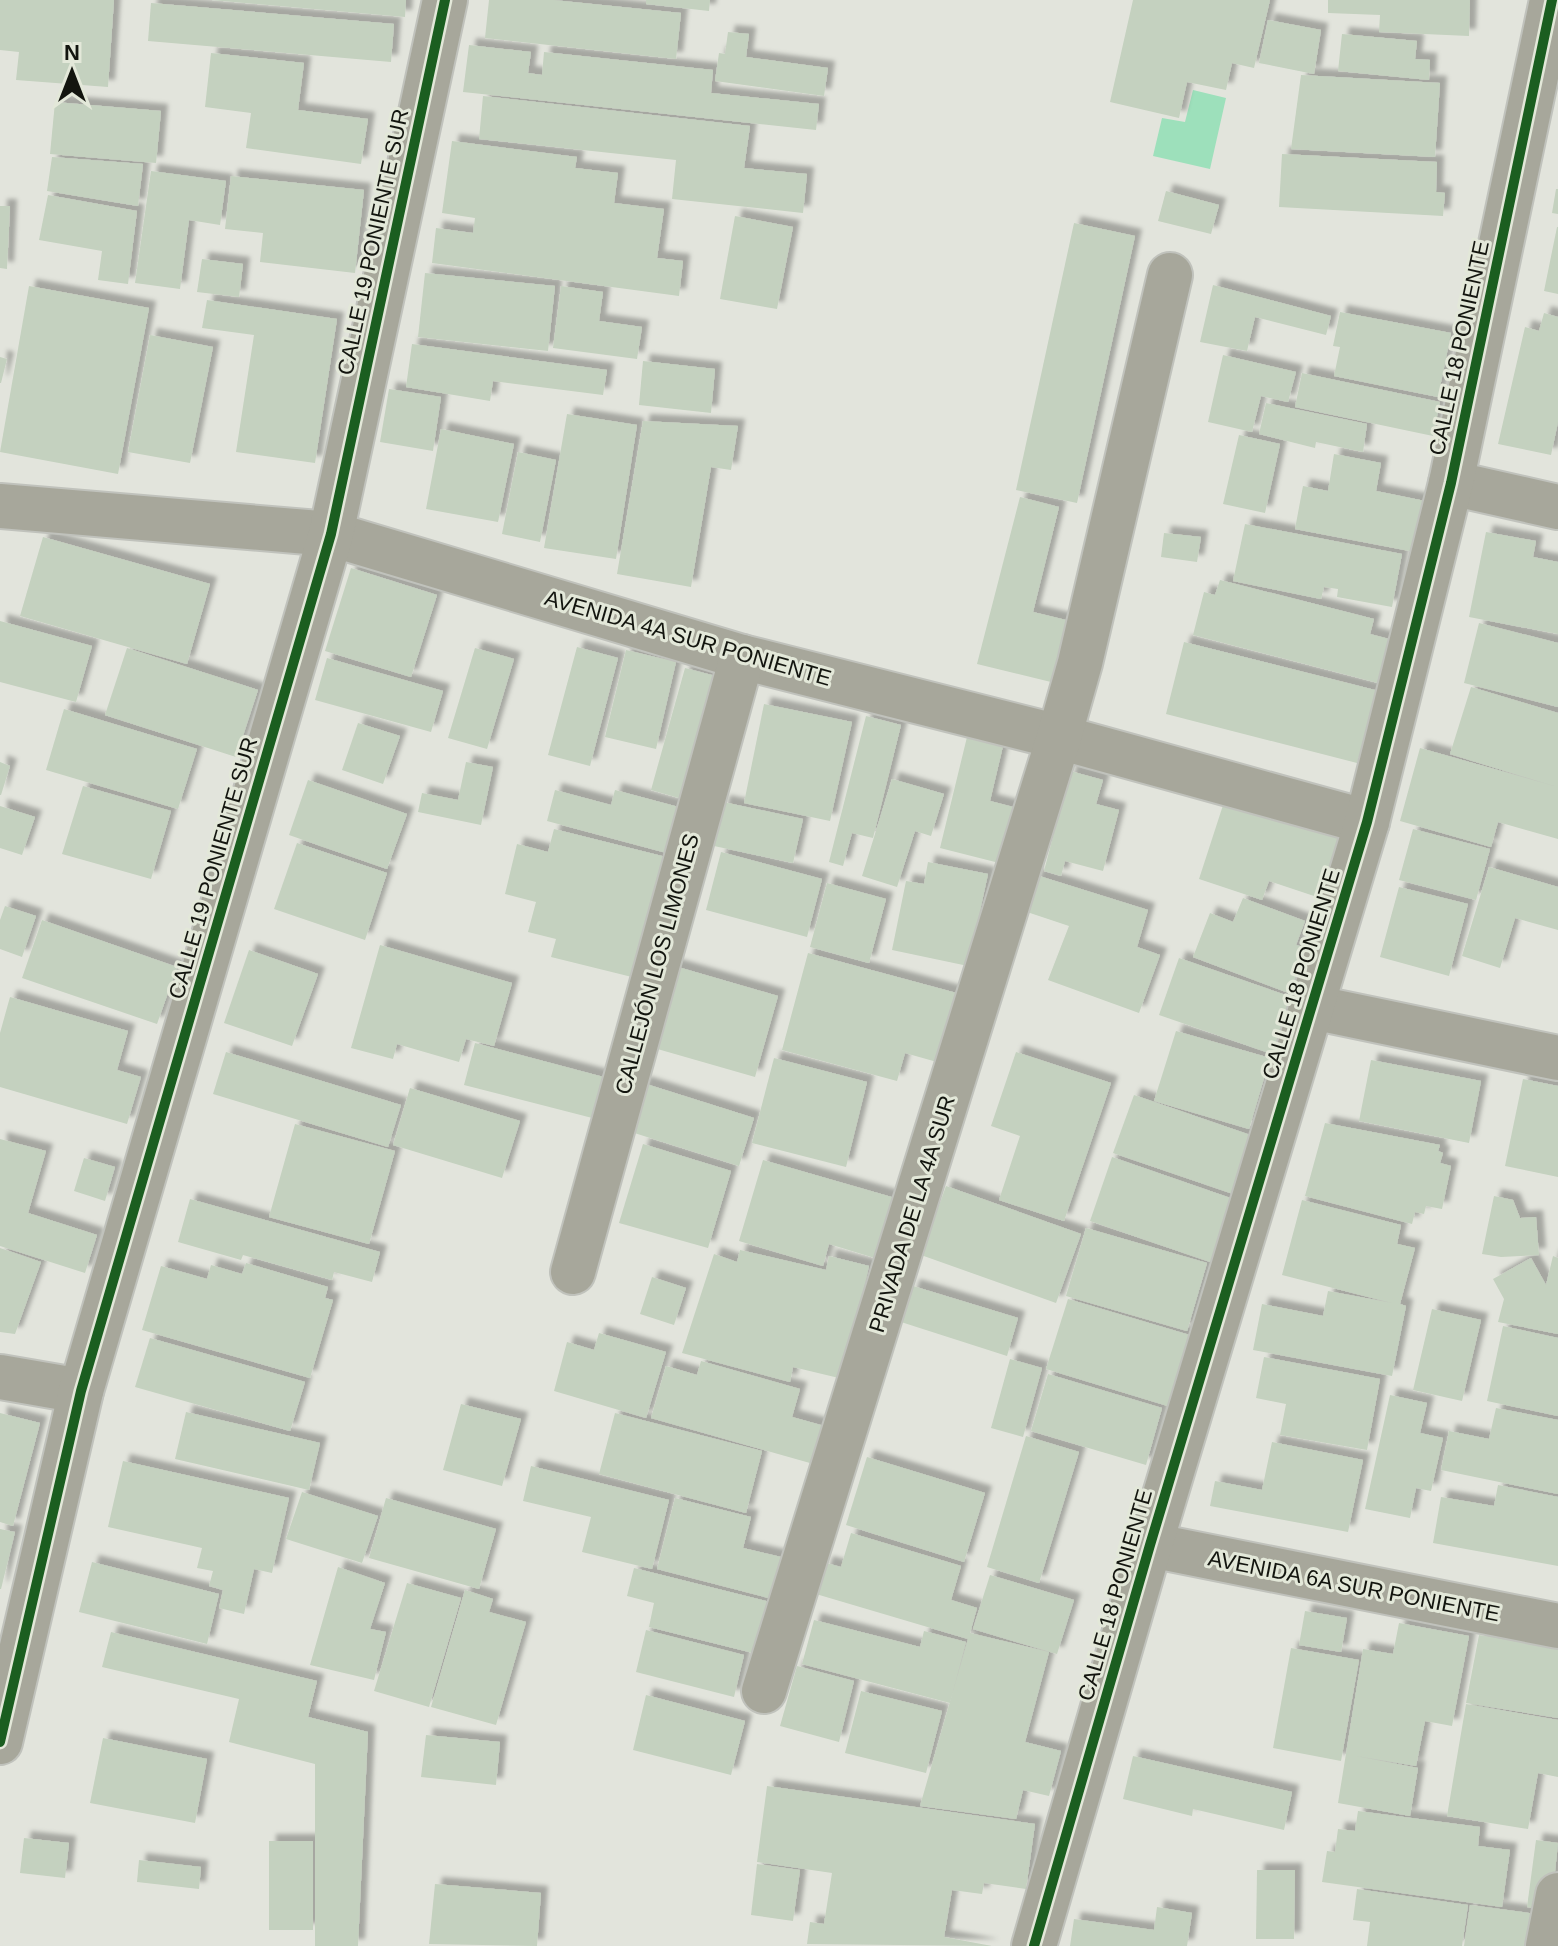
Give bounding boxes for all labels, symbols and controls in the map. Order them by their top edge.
north arrow [32,32,112,112]
text: N [64,40,80,65]
street label: CALLE 19 PONIENTE SUR [333,107,413,377]
street label: CALLE 18 PONIENTE [1424,238,1494,458]
street label: AVENIDA 4A SUR PONIENTE [542,585,834,691]
street label: CALLE 19 PONIENTE SUR [164,734,262,1002]
street label: CALLEJÓN LOS LIMONES [610,831,704,1097]
street label: CALLE 18 PONIENTE [1257,866,1345,1082]
street label: PRIVADA DE LA 4A SUR [864,1092,960,1336]
street label: CALLE 18 PONIENTE [1073,1486,1157,1704]
street label: AVENIDA 6A SUR PONIENTE [1206,1545,1502,1627]

